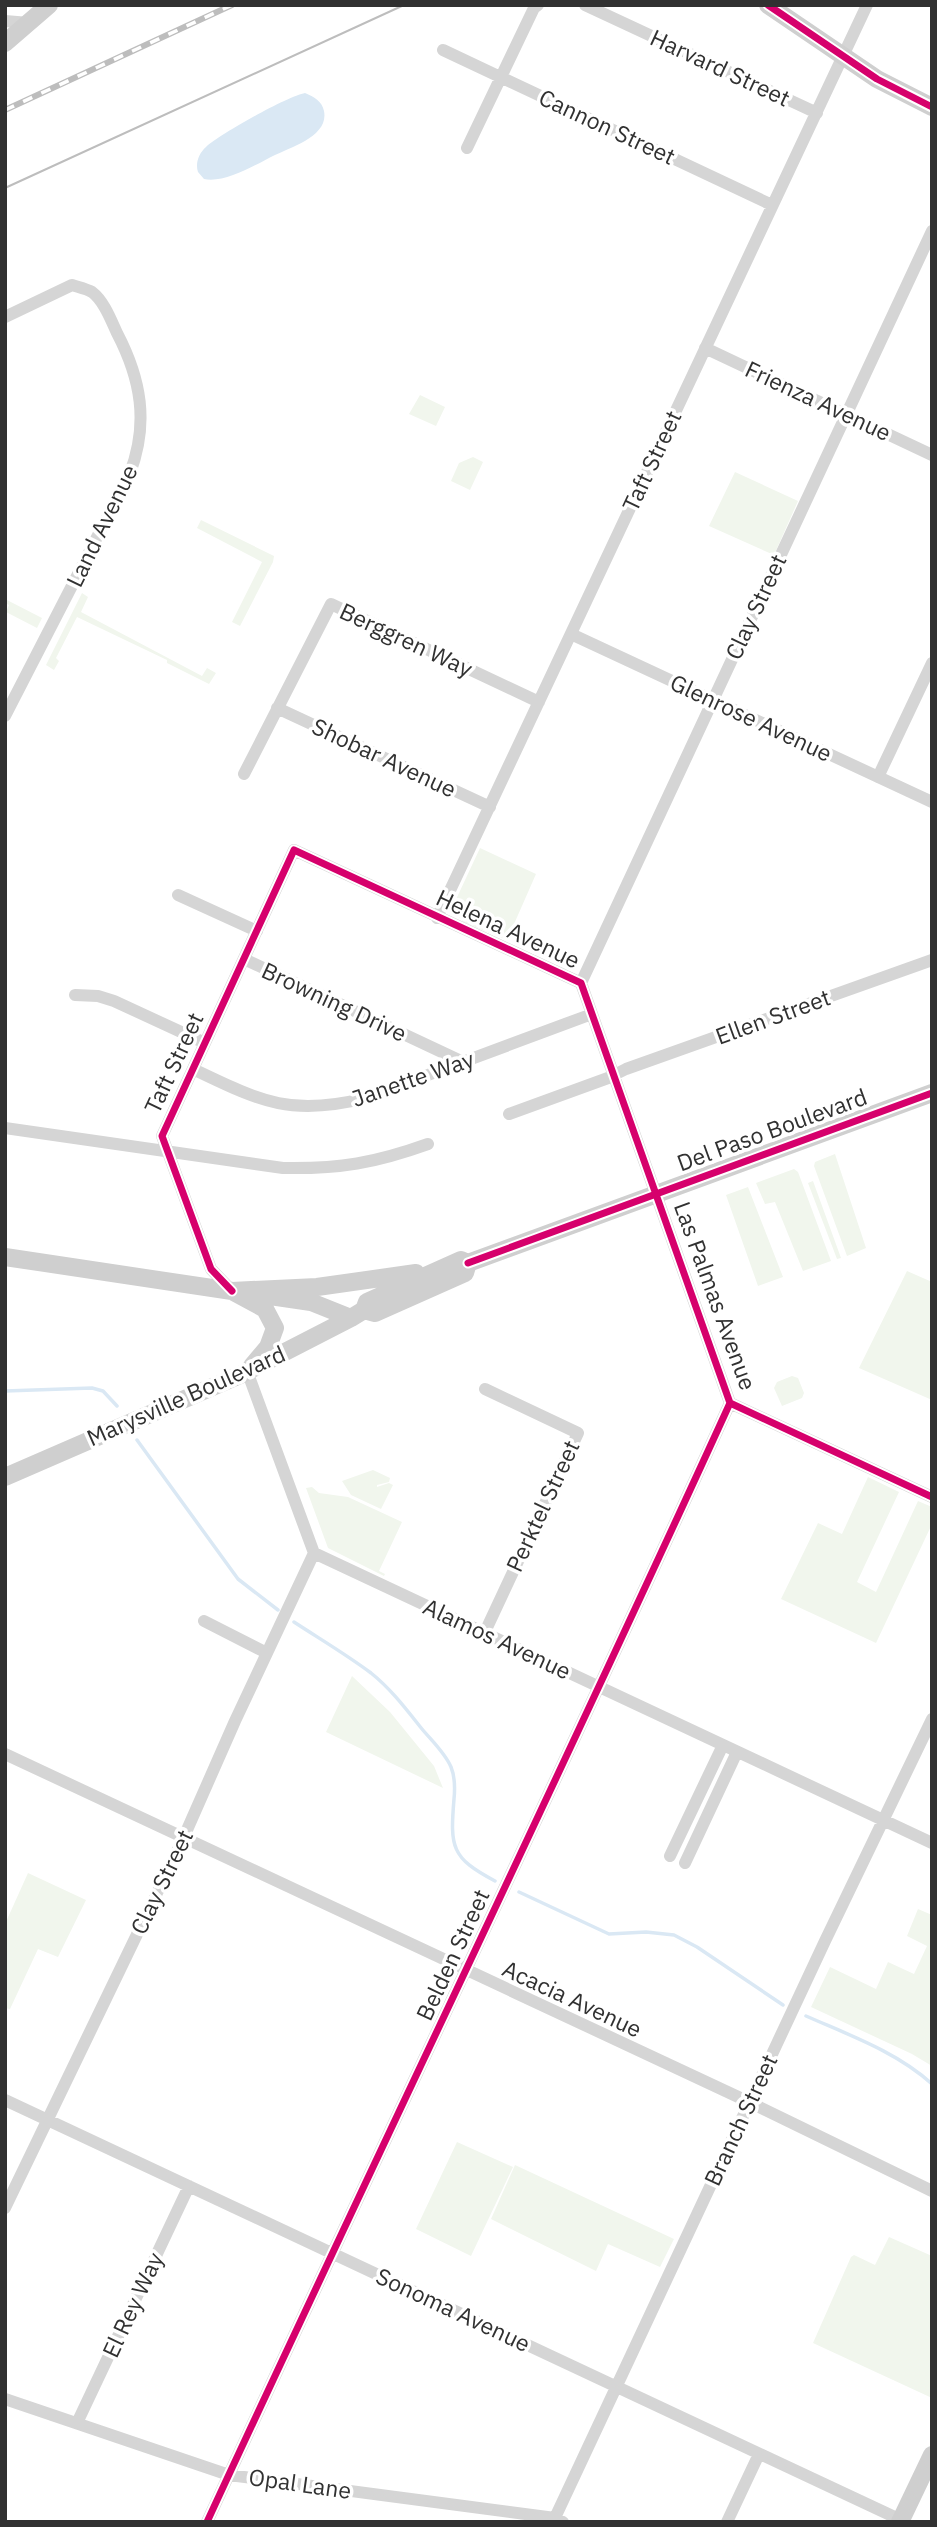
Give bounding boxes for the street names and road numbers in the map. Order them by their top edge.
street label: Harvard Street [646,22,795,113]
street label: Cannon Street [534,81,680,171]
street label: Frienza Avenue [741,353,896,447]
street label: Taft Street [615,405,687,516]
street label: Land Avenue [59,459,144,592]
street label: Clay Street [718,549,793,664]
street label: Berggren Way [335,595,478,683]
street label: Glenrose Avenue [666,666,837,768]
street label: Shobar Avenue [308,711,461,804]
street label: Helena Avenue [432,882,585,975]
street label: Browning Drive [257,954,412,1048]
street label: Ellen Street [711,981,834,1051]
street label: Taft Street [137,1007,209,1118]
street label: Janette Way [348,1043,478,1113]
street label: Del Paso Boulevard [673,1081,871,1177]
street label: Las Palmas Avenue [668,1197,764,1394]
street label: Marysville Boulevard [82,1338,290,1452]
street label: Perktel Street [499,1435,586,1576]
street label: Alamos Avenue [419,1591,576,1685]
street label: Clay Street [123,1824,199,1939]
street label: Belden Street [409,1884,496,2025]
street label: Acacia Avenue [498,1953,647,2043]
street label: Branch Street [697,2049,784,2190]
street label: El Rey Way [95,2247,170,2362]
street label: Sonoma Avenue [372,2260,535,2358]
street label: Opal Lane [247,2461,353,2505]

